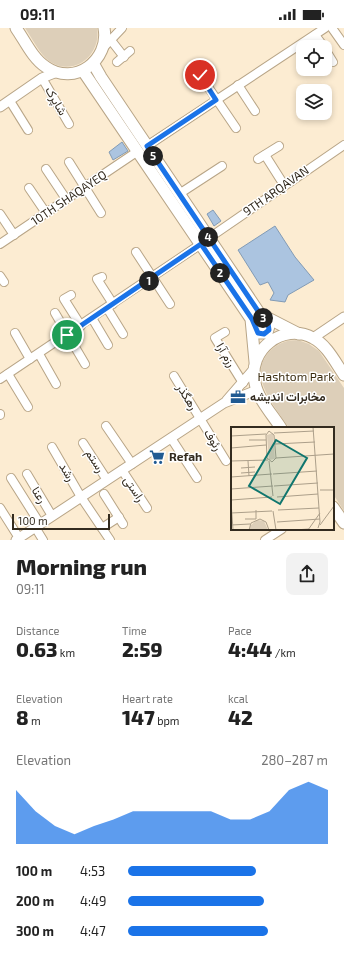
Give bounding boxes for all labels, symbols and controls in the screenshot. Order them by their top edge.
text: 09:11 [20,5,55,23]
map controls [296,40,332,120]
button: locate [296,40,332,76]
pin [183,58,217,92]
icon: check [189,64,211,86]
street label: شاپرک [41,84,71,118]
button: layers [296,84,332,120]
pin: 5 [143,146,163,166]
text: 5 [150,149,156,162]
street label: 9TH ARQAVAN [240,162,312,219]
street label: 10TH SHAQAYEQ [28,167,109,228]
pin: 4 [198,227,218,247]
text: 4 [204,230,212,243]
pin: 2 [210,263,230,283]
text: 2 [217,266,223,279]
pin: 1 [139,271,159,291]
text: 1 [147,274,151,287]
pin: 3 [253,308,273,328]
text: 3 [260,311,266,324]
pin [50,318,84,352]
icon: arrive [56,324,78,346]
street label: رزم آرا [213,340,239,370]
park label: Hashtom Park [258,369,334,383]
street label: رهگذر [172,380,201,413]
office icon: مخابرات اندیشه [229,388,247,406]
place label: مخابرات اندیشه [250,389,326,405]
street label: رئوف [200,426,226,454]
inset map [231,427,334,530]
street label: رستم [82,446,108,476]
supermarket icon: Refah [148,448,166,466]
place label: Refah [169,449,202,463]
street label: رشد [55,460,79,484]
street label: راستی [120,473,148,505]
street label: رعنا [28,484,50,506]
scale bar [12,512,110,531]
text: 100 m [18,514,48,527]
text: Morning run [16,553,147,579]
button: share [286,553,328,595]
text: 09:11 [16,581,45,597]
text: Distance [16,624,59,637]
text: Time [122,624,147,637]
text: Pace [228,624,252,637]
text: 0.63 [16,637,57,661]
text: 2:59 [122,637,162,661]
text: 4:44 [228,637,272,661]
text: km [57,646,75,659]
text: /km [272,646,296,659]
text: Elevation [16,692,63,705]
text: Heart rate [122,692,173,705]
text: kcal [228,692,248,705]
text: 8 [16,705,29,729]
text: 147 [122,705,155,729]
text: 42 [228,705,253,729]
text: m [29,714,41,727]
text: bpm [155,714,179,727]
text: Elevation [16,752,71,768]
text: 280–287 m [261,752,328,768]
text: 100 m [16,863,52,879]
text: 4:53 [80,863,105,879]
text: 200 m [16,893,54,909]
text: 4:49 [80,893,107,909]
text: 300 m [16,923,54,939]
text: 4:47 [80,923,106,939]

